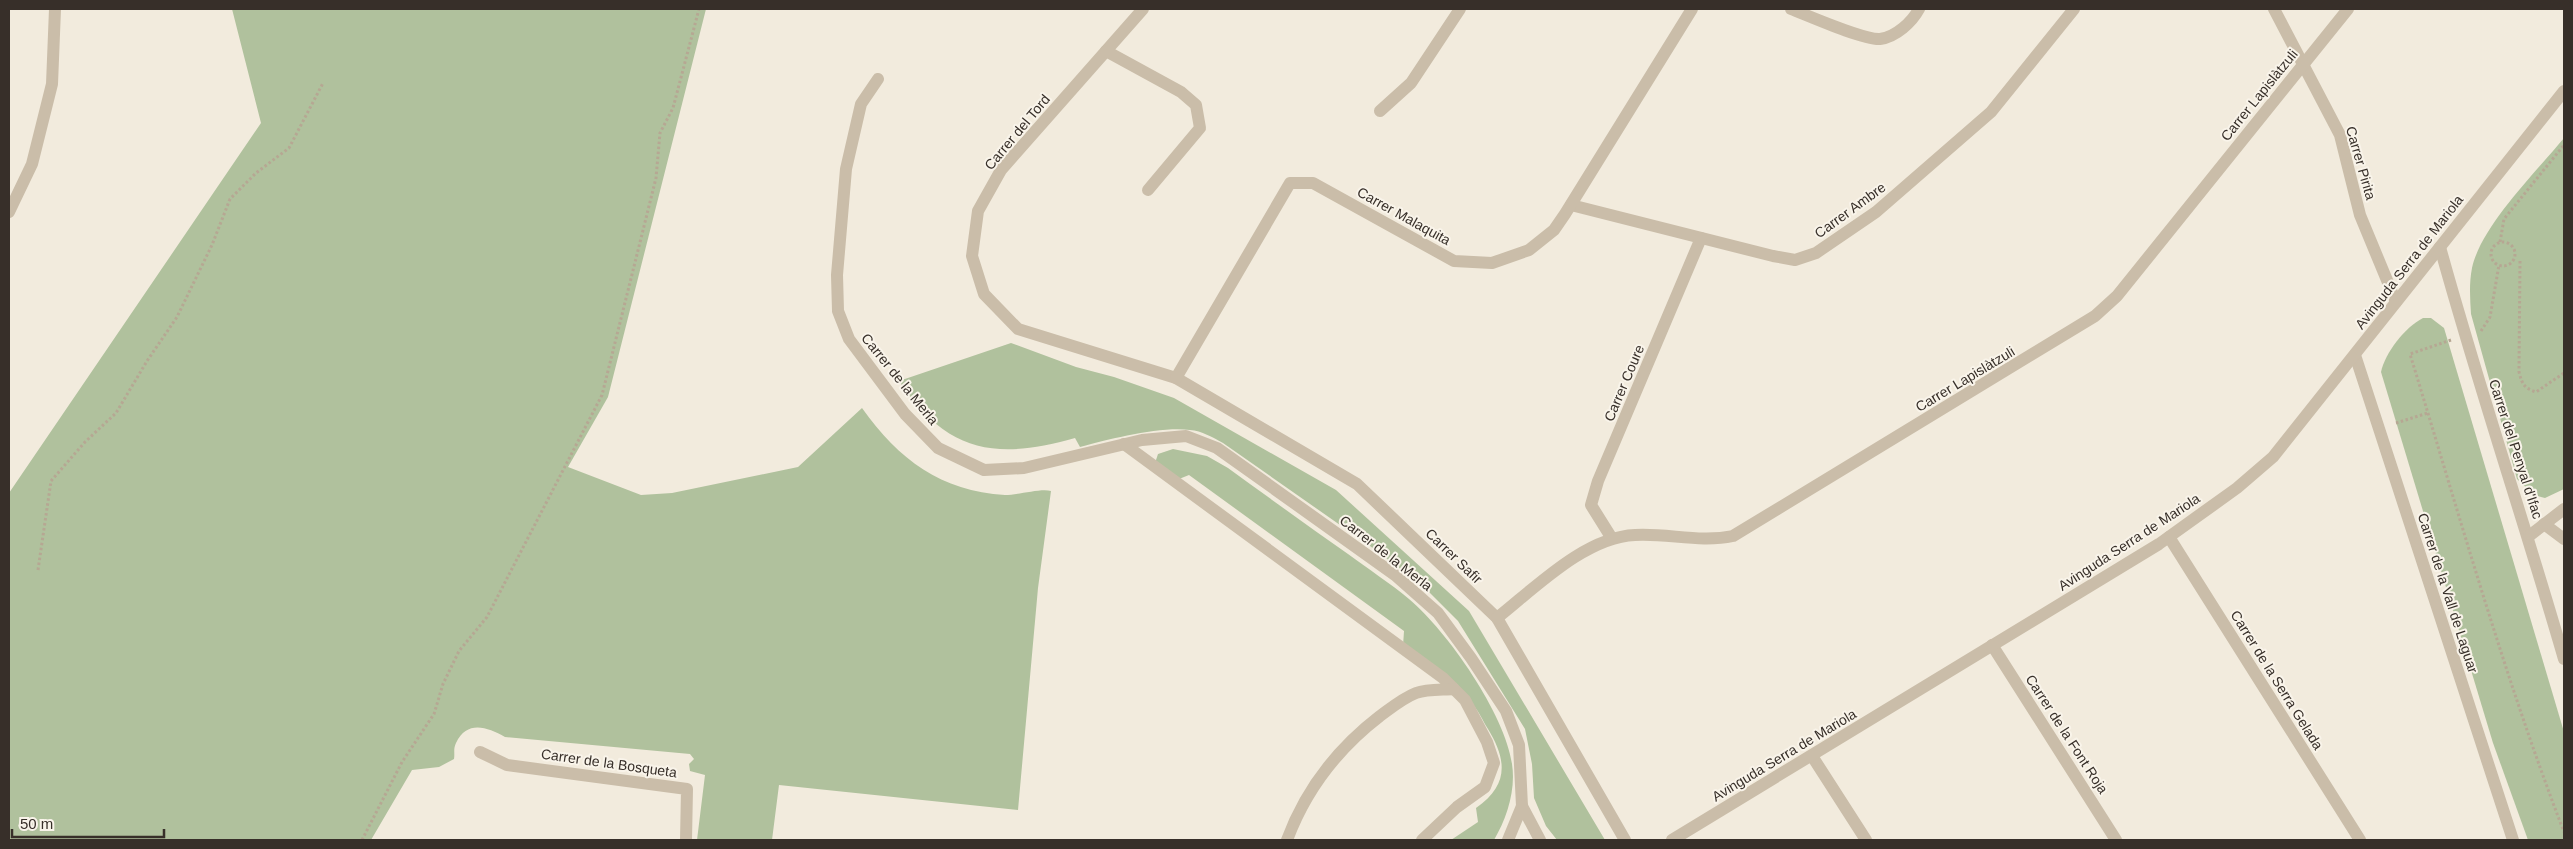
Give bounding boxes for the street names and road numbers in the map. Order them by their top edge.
street label: Carrer Lapislàtzuli [2217,46,2301,144]
street label: Carrer del Tord [981,91,1053,173]
street label: Carrer Pirita [2343,125,2379,202]
street label: Carrer Ambre [1811,179,1889,241]
street label: Carrer Malaquita [1355,184,1454,248]
street label: Avinguda Serra de Mariola [2352,192,2466,332]
street label: Carrer de la Merla [858,330,942,428]
street label: Carrer Coure [1601,342,1647,424]
street label: Carrer Lapislàtzuli [1913,343,2017,415]
street label: Carrer del Penyal d'Ifac [2486,377,2546,521]
street label: Avinguda Serra de Mariola [2055,490,2203,594]
street label: Carrer de la Vall de Laguar [2415,511,2482,675]
street label: Carrer de la Merla [1337,512,1436,594]
street label: Carrer Safir [1422,525,1486,587]
street label: Carrer de la Serra Gelada [2228,607,2327,753]
street label: Carrer de la Font Roja [2023,672,2112,797]
street label: Avinguda Serra de Mariola [1709,705,1859,804]
street label: Carrer de la Bosqueta [540,746,678,780]

